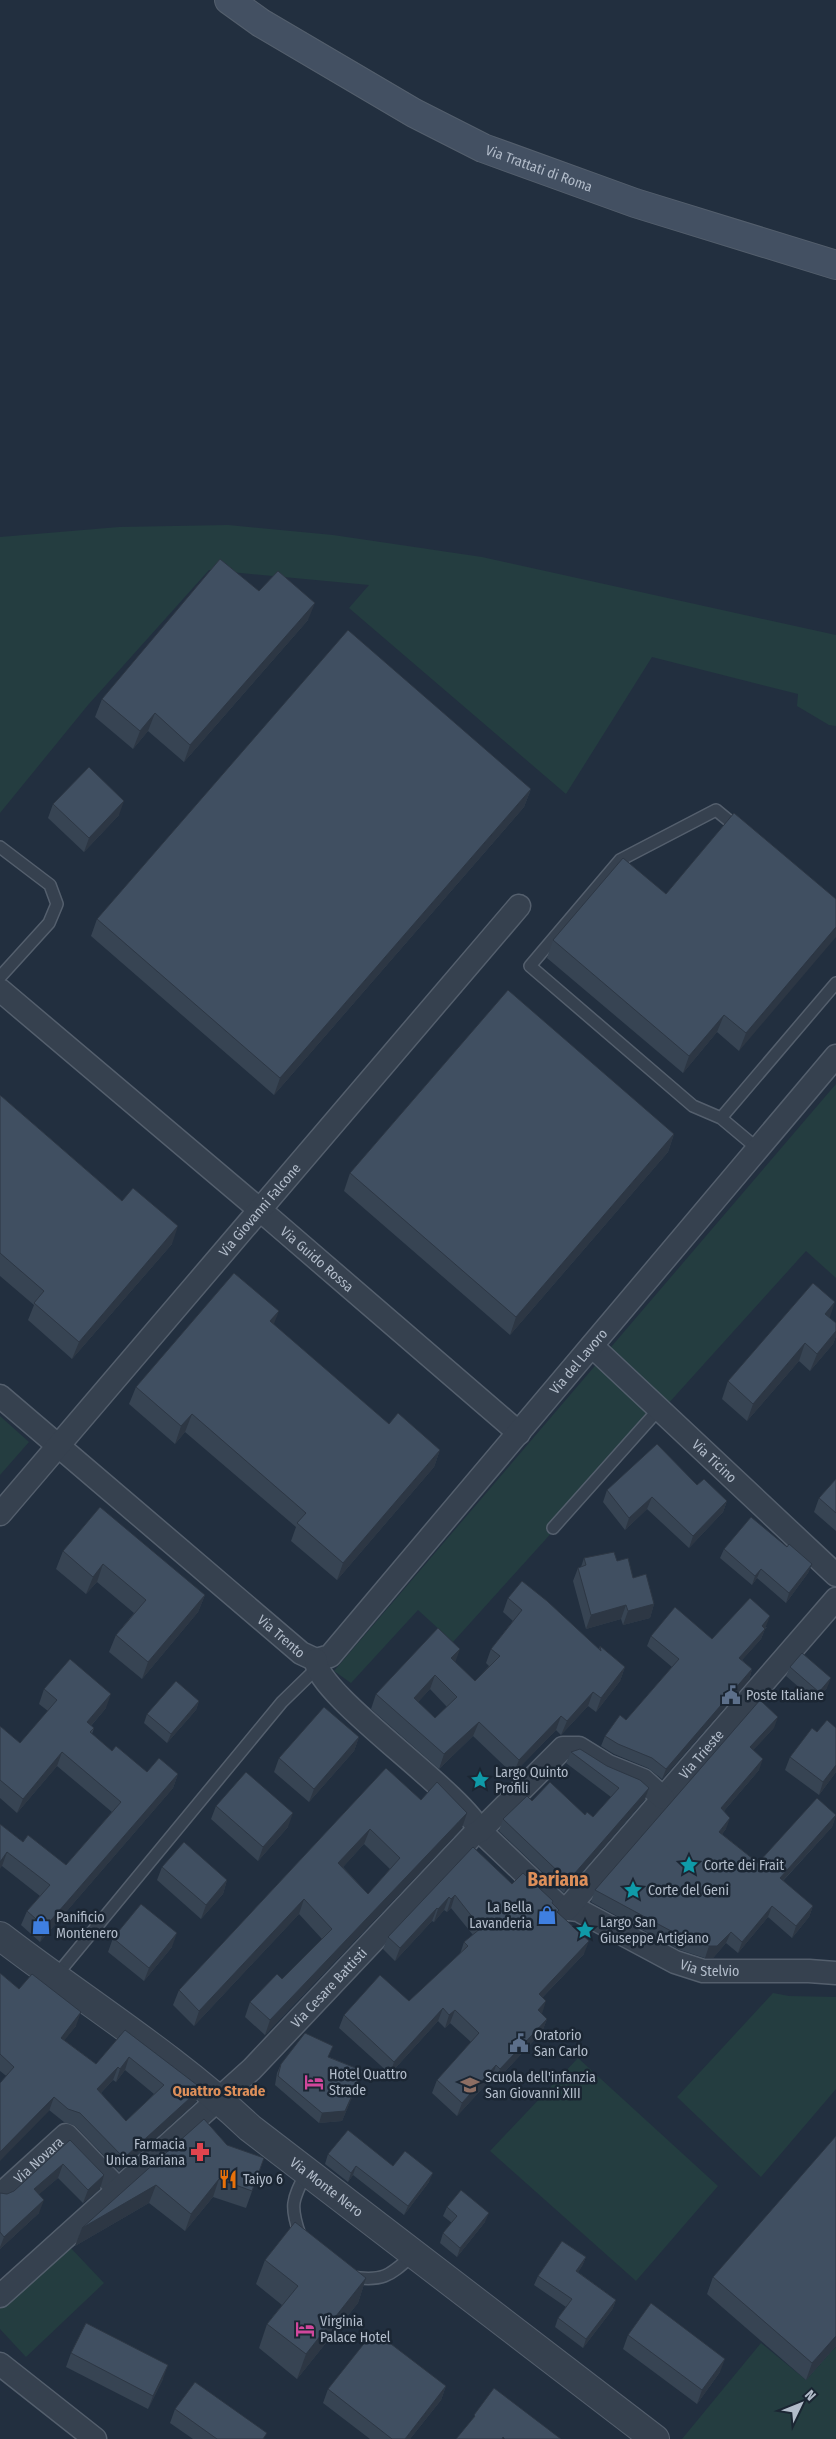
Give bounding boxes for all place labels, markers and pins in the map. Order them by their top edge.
public building icon: Poste Italiane [720,1684,742,1706]
place label: Poste Italiane [746,1687,824,1704]
place label: Largo Quinto Profili [495,1764,568,1797]
place icon: Largo Quinto Profili [469,1769,491,1791]
place icon: Corte dei Frait [678,1854,700,1876]
place label: Corte dei Frait [704,1857,784,1874]
place icon: Corte del Geni [622,1879,644,1901]
place label: Corte del Geni [648,1882,729,1899]
place label: La Bella Lavanderia [469,1899,532,1932]
shop icon: La Bella Lavanderia [536,1904,558,1926]
place label: Panificio Montenero [56,1909,118,1942]
shop icon: Panificio Montenero [30,1914,52,1936]
place label: Largo San Giuseppe Artigiano [600,1914,709,1947]
place icon: Largo San Giuseppe Artigiano [574,1919,596,1941]
place label: Oratorio San Carlo [534,2027,588,2060]
public building icon: Oratorio San Carlo [508,2032,530,2054]
place label: Hotel Quattro Strade [329,2066,407,2099]
place label: Scuola dell'infanzia San Giovanni XIII [485,2069,596,2102]
hotel icon: Hotel Quattro Strade [303,2071,325,2093]
school or university icon: Scuola dell'infanzia San Giovanni XIII [459,2074,481,2096]
place label: Farmacia Unica Bariana [106,2136,185,2169]
pharmacy icon: Farmacia Unica Bariana [189,2141,211,2163]
restaurant icon: Taiyo 6 [217,2168,239,2190]
place label: Taiyo 6 [243,2171,283,2188]
place label: Virginia Palace Hotel [320,2313,391,2346]
hotel icon: Virginia Palace Hotel [294,2318,316,2340]

